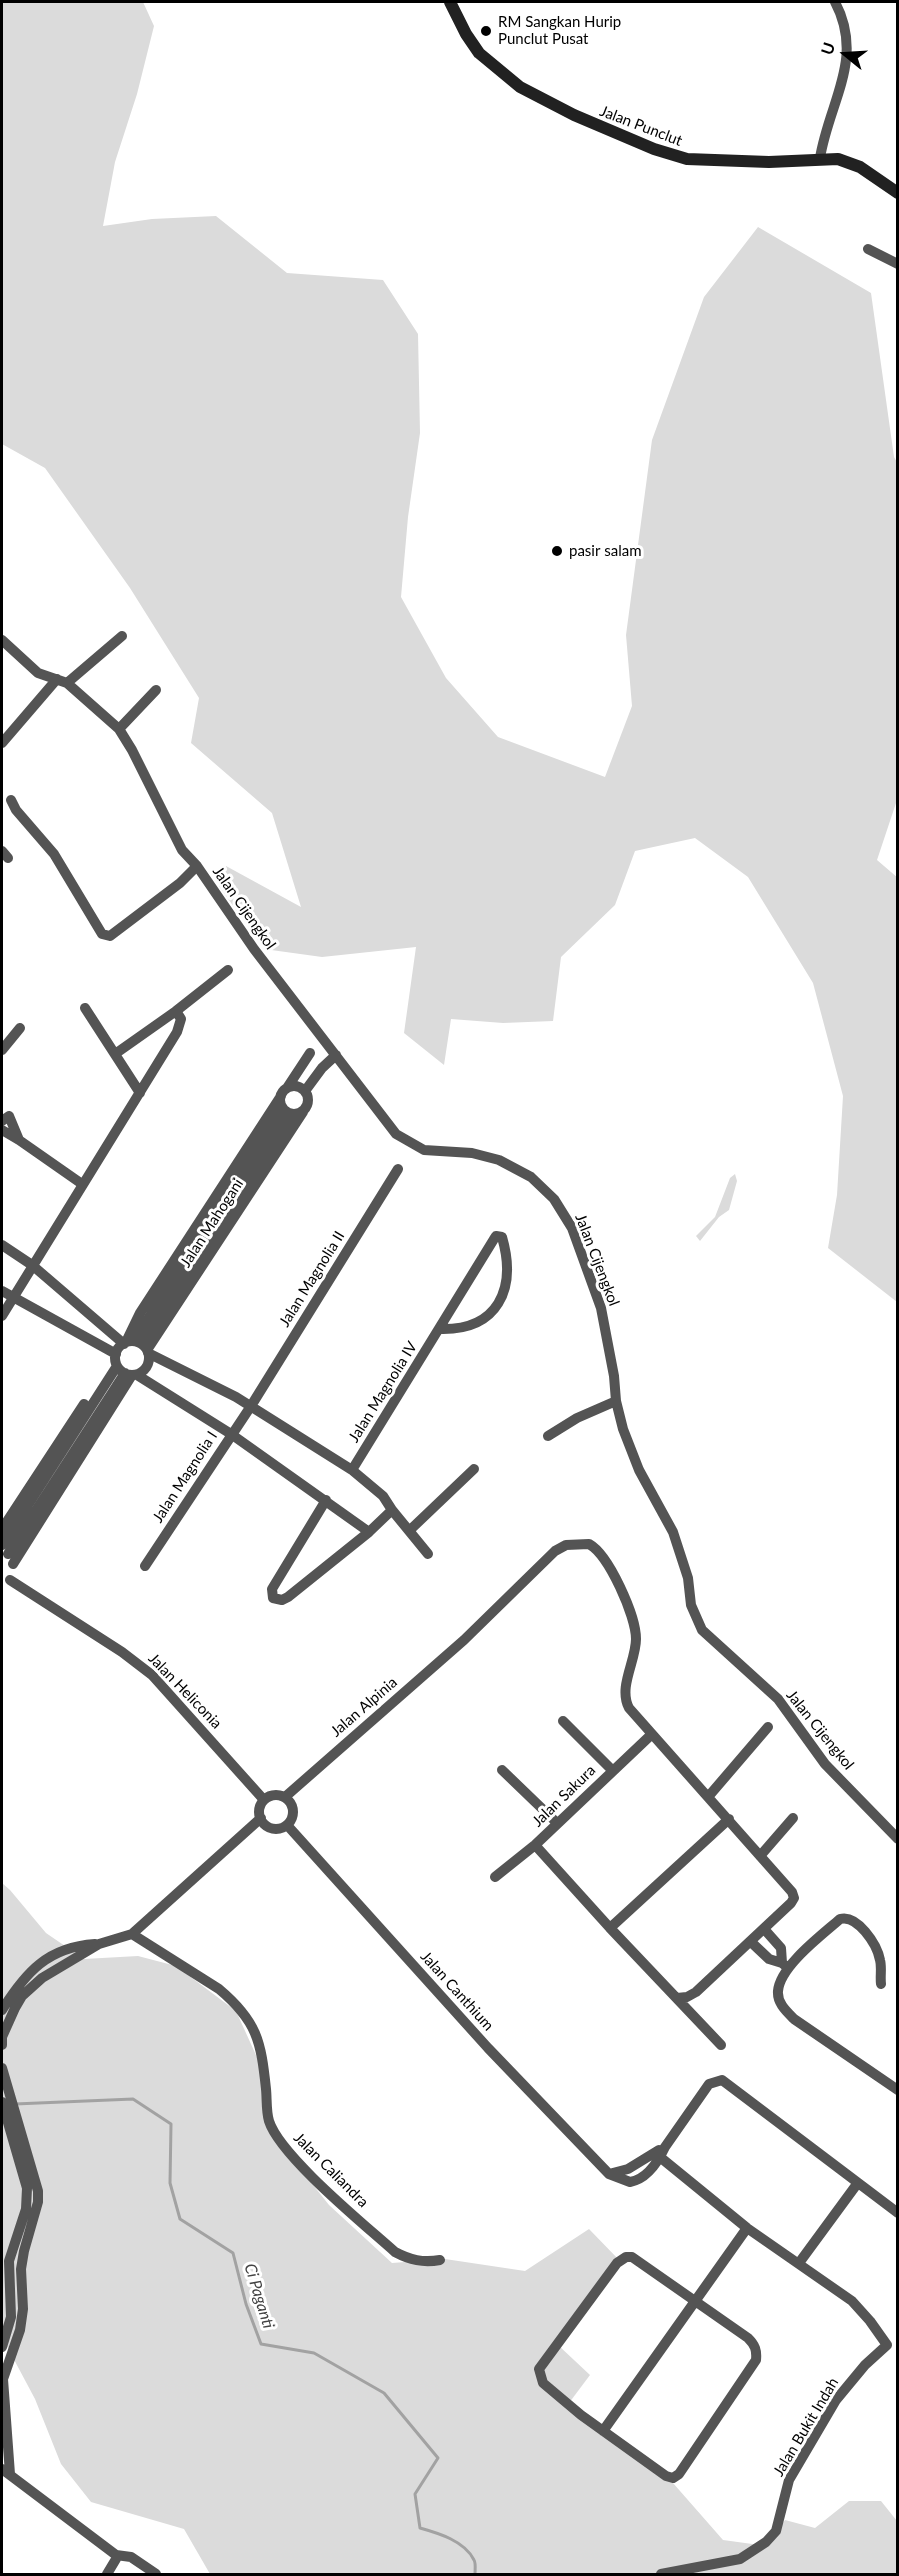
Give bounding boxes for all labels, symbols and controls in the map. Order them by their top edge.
place label: RM Sangkan Hurip Punclut Pusat [498,13,621,48]
marker: RM Sangkan Hurip Punclut Pusat [479,24,493,38]
north arrow [815,24,875,84]
text: U [817,40,838,57]
street label: Jalan Punclut [597,102,685,150]
place label: pasir salam [569,542,642,560]
marker: pasir salam [550,544,564,558]
street label: Jalan Cijengkol [209,863,279,953]
street label: Jalan Mahogani [177,1175,247,1271]
street label: Jalan Cijengkol [571,1211,623,1309]
street label: Jalan Magnolia II [275,1228,349,1330]
street label: Jalan Magnolia IV [345,1338,421,1446]
street label: Jalan Magnolia I [149,1428,221,1526]
street label: Jalan Heliconia [145,1650,225,1732]
street label: Jalan Alpinia [327,1673,401,1741]
street label: Jalan Cijengkol [782,1687,858,1773]
street label: Jalan Sakura [529,1761,599,1831]
street label: Jalan Canthium [417,1948,497,2034]
street label: Jalan Caliandra [290,2129,372,2211]
water label: Ci Paganti [240,2261,278,2331]
street label: Jalan Bukit Indah [770,2374,842,2480]

